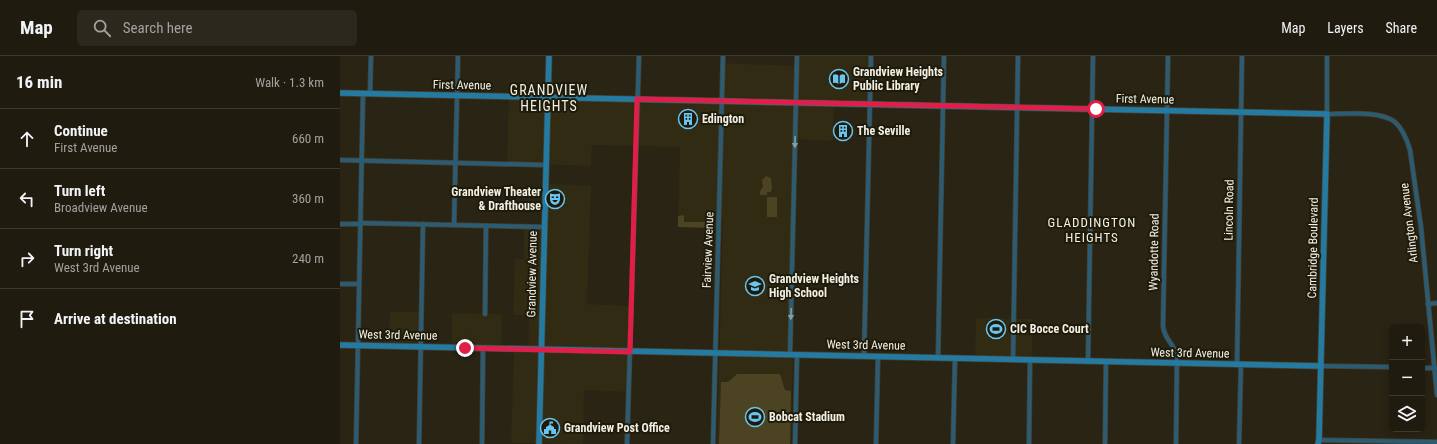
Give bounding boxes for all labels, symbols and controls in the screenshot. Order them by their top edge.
search box [77,10,357,46]
text: Map [20,16,53,39]
icon: search [91,17,113,39]
text: Search here [123,19,193,37]
text: Map [1281,20,1305,36]
text: Layers [1327,20,1364,36]
text: Share [1386,20,1417,36]
place label: Grandview Heights Public Library [853,65,944,93]
library icon: Grandview Heights Public Library [828,68,850,90]
text: 16 min [16,72,62,92]
text: Walk · 1.3 km [255,75,324,90]
street label: First Avenue [433,77,492,93]
district label: GRANDVIEW HEIGHTS [510,82,588,114]
street label: First Avenue [1116,91,1175,107]
route start [1087,100,1105,118]
building icon: Edington [677,108,699,130]
place label: Edington [702,112,744,126]
building icon: The Seville [832,120,854,142]
text: Continue [54,122,108,140]
place label: The Seville [857,124,911,138]
icon: ahead [16,128,38,150]
text: 660 m [292,131,324,146]
one-way arrow [792,136,798,149]
text: First Avenue [54,140,117,155]
street label: Lincoln Road [1221,179,1237,241]
text: Turn left [54,182,105,200]
street label: Arlington Avenue [1397,182,1421,264]
place label: Grandview Theater & Drafthouse [451,185,541,213]
icon: left [16,188,38,210]
theatre icon: Grandview Theater & Drafthouse [544,188,566,210]
text: 360 m [292,191,324,206]
street label: Cambridge Boulevard [1305,197,1321,299]
text: Broadview Avenue [54,200,148,215]
street label: Fairview Avenue [700,211,716,288]
street label: Wyandotte Road [1146,213,1162,291]
district label: GLADDINGTON HEIGHTS [1048,215,1136,245]
street label: Grandview Avenue [524,230,540,317]
text: Turn right [54,242,113,260]
icon: right [16,248,38,270]
text: 240 m [292,251,324,266]
text: West 3rd Avenue [54,260,140,275]
place label: Grandview Heights High School [769,272,860,300]
school or university icon: Grandview Heights High School [744,275,766,297]
icon: arrive [16,308,38,330]
one-way arrow [788,308,795,320]
text: Arrive at destination [54,310,177,328]
sports icon: CIC Bocce Court [985,318,1007,340]
place label: CIC Bocce Court [1010,322,1089,336]
map controls [1389,324,1425,432]
button: + [1389,324,1425,360]
street label: West 3rd Avenue [358,327,438,343]
street label: West 3rd Avenue [826,337,906,353]
route end [456,339,474,357]
street label: West 3rd Avenue [1150,345,1230,361]
button: − [1389,360,1425,396]
button: layers [1389,396,1425,432]
sports icon: Bobcat Stadium [744,406,766,428]
place label: Bobcat Stadium [769,410,845,424]
public building icon: Grandview Post Office [539,417,561,439]
place label: Grandview Post Office [564,421,670,435]

